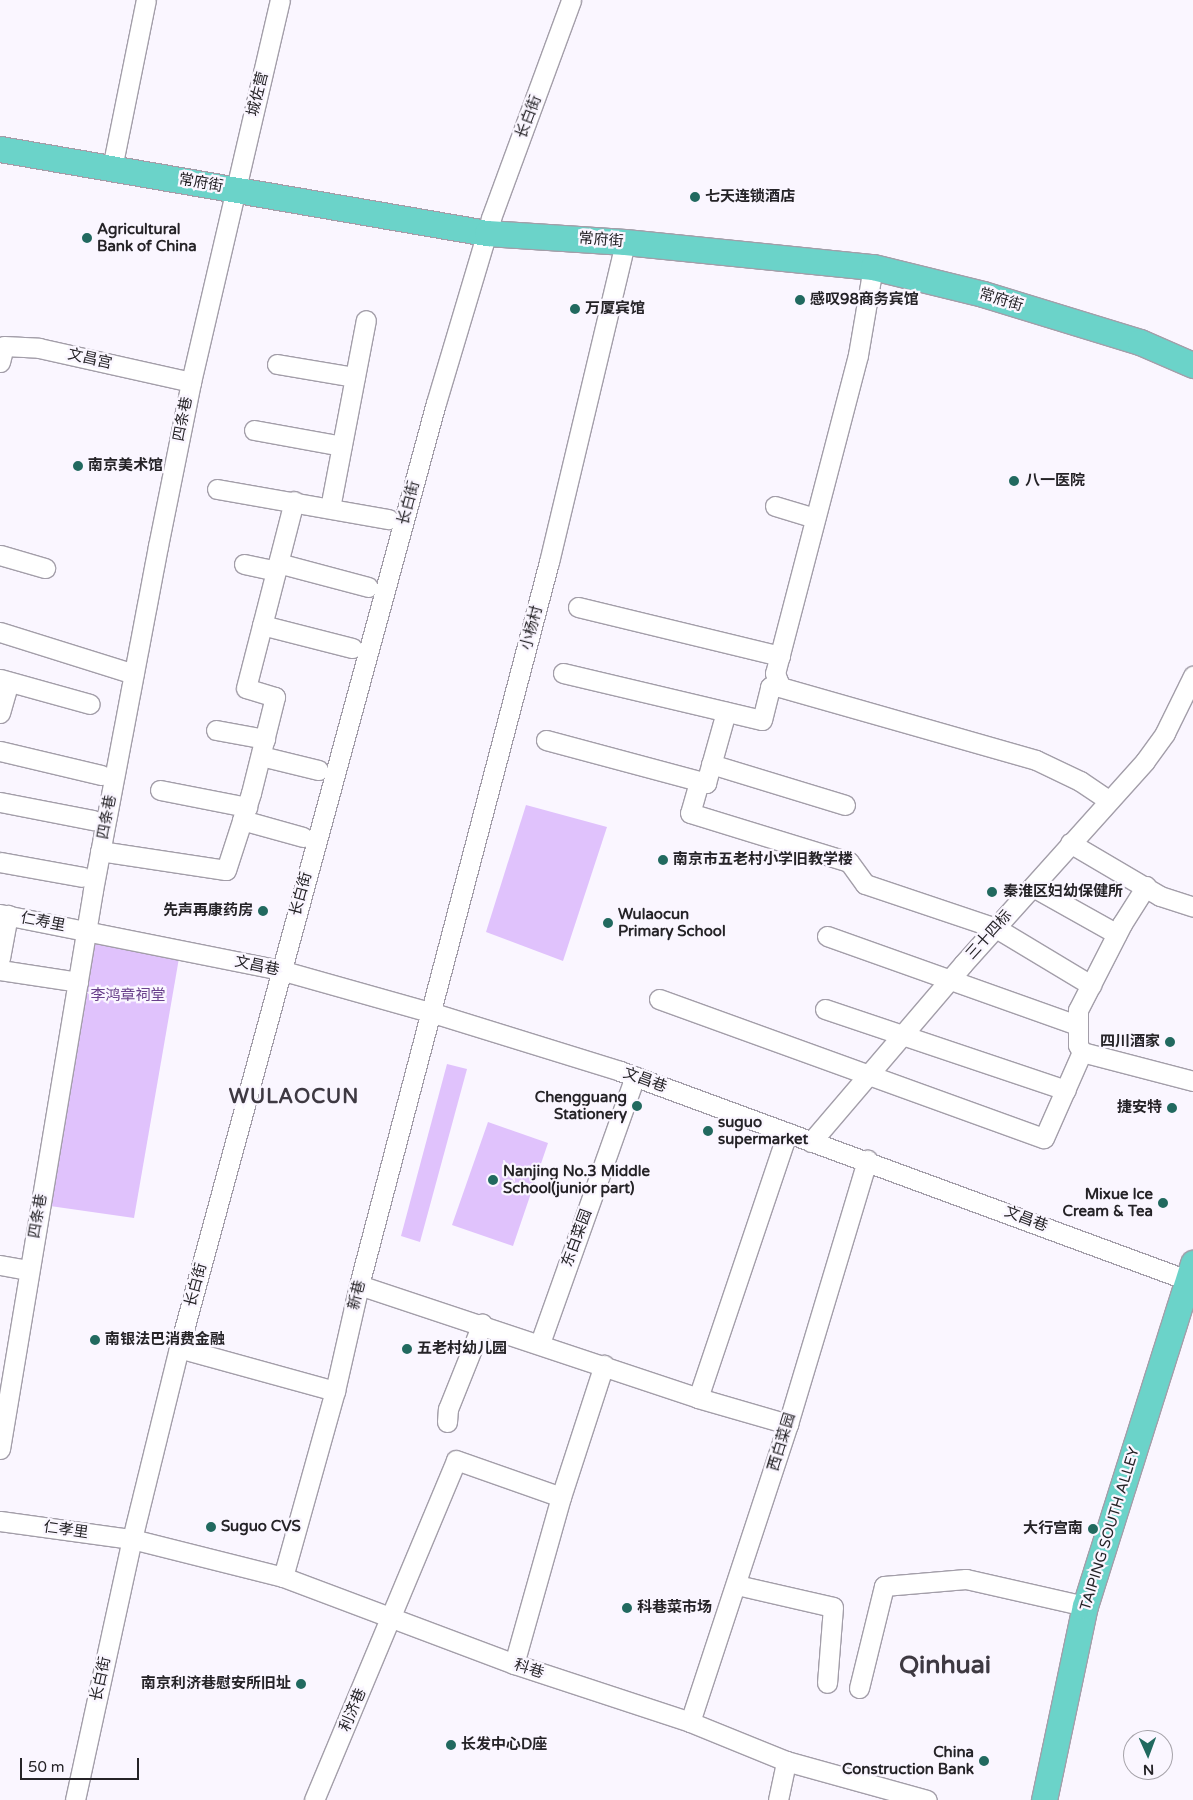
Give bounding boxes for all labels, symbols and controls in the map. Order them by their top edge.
street label: 城佐营 [244,70,272,118]
street label: 长白街 [513,93,545,141]
street label: 常府街 [177,170,225,196]
place label: 七天连锁酒店 [705,188,795,206]
marker: 七天连锁酒店 [689,191,701,203]
place label: Agricultural Bank of China [97,220,197,255]
street label: 常府街 [578,229,624,251]
marker: Agricultural Bank of China [81,232,93,244]
street label: 常府街 [977,285,1025,315]
place label: 感叹98商务宾馆 [810,291,919,309]
marker: 感叹98商务宾馆 [794,294,806,306]
place label: 万厦宾馆 [585,300,645,318]
marker: 万厦宾馆 [569,303,581,315]
street label: 文昌宫 [66,345,114,373]
street label: 四条巷 [170,395,196,443]
place label: 南京美术馆 [88,457,163,475]
marker: 南京美术馆 [72,460,84,472]
place label: 八一医院 [1025,472,1085,490]
marker: 八一医院 [1007,474,1021,488]
street label: 长白街 [394,479,424,527]
street label: 小杨村 [517,604,547,652]
street label: 四条巷 [94,793,120,841]
place label: 南京市五老村小学旧教学楼 [673,851,853,869]
marker: 南京市五老村小学旧教学楼 [657,854,669,866]
street label: 长白街 [286,870,316,918]
place label: 秦淮区妇幼保健所 [1003,883,1123,901]
marker: 秦淮区妇幼保健所 [985,885,999,899]
place label: 先声再康药房 [163,902,253,920]
marker: 先声再康药房 [257,905,269,917]
place label: Wulaocun Primary School [618,905,726,940]
street label: 三十四标 [962,907,1016,963]
street label: 仁寿里 [19,909,67,935]
marker: Wulaocun Primary School [602,917,614,929]
street label: 文昌巷 [233,953,281,979]
park label: 李鸿章祠堂 [91,987,165,1005]
place label: 四川酒家 [1100,1033,1160,1051]
marker: 四川酒家 [1164,1036,1176,1048]
street label: 文昌巷 [621,1064,669,1096]
district label: WULAOCUN [228,1085,360,1109]
place label: Chengguang Stationery [535,1088,627,1123]
place label: 捷安特 [1117,1099,1162,1117]
marker: Chengguang Stationery [631,1100,643,1112]
marker: 捷安特 [1166,1102,1178,1114]
place label: suguo supermarket [718,1113,808,1148]
marker: suguo supermarket [702,1125,714,1137]
place label: Nanjing No.3 Middle School(junior part) [503,1162,650,1197]
marker: Nanjing No.3 Middle School(junior part) [487,1174,499,1186]
place label: Mixue Ice Cream & Tea [1063,1185,1153,1220]
street label: 四条巷 [25,1192,51,1240]
marker: Mixue Ice Cream & Tea [1157,1197,1169,1209]
street label: 文昌巷 [1002,1203,1050,1235]
street label: 东白菜园 [558,1207,596,1269]
street label: 长白街 [181,1261,211,1309]
street label: 新巷 [345,1278,369,1312]
place label: 南银法巴消费金融 [105,1331,225,1349]
marker: 南银法巴消费金融 [89,1334,101,1346]
place label: 五老村幼儿园 [417,1340,507,1358]
marker: 五老村幼儿园 [401,1343,413,1355]
street label: 西白菜园 [765,1411,799,1473]
street label: TAIPING SOUTH ALLEY [1077,1445,1143,1613]
street label: 仁孝里 [42,1518,90,1542]
place label: Suguo CVS [221,1518,301,1536]
place label: 大行宫南 [1023,1520,1083,1538]
marker: Suguo CVS [205,1521,217,1533]
marker: 大行宫南 [1087,1523,1099,1535]
place label: 科巷菜市场 [637,1599,712,1617]
marker: 科巷菜市场 [621,1602,633,1614]
district label: Qinhuai [899,1650,991,1680]
street label: 长白街 [88,1655,114,1703]
street label: 科巷 [512,1656,546,1682]
place label: 南京利济巷慰安所旧址 [141,1675,291,1693]
marker: 南京利济巷慰安所旧址 [295,1678,307,1690]
street label: 利济巷 [336,1686,370,1734]
north arrow [1123,1730,1173,1780]
place label: 长发中心D座 [461,1736,547,1754]
marker: 长发中心D座 [445,1739,457,1751]
place label: China Construction Bank [842,1743,974,1778]
scale bar [22,1748,141,1780]
marker: China Construction Bank [978,1755,990,1767]
text: 50 m [28,1758,65,1776]
text: N [1143,1761,1154,1778]

